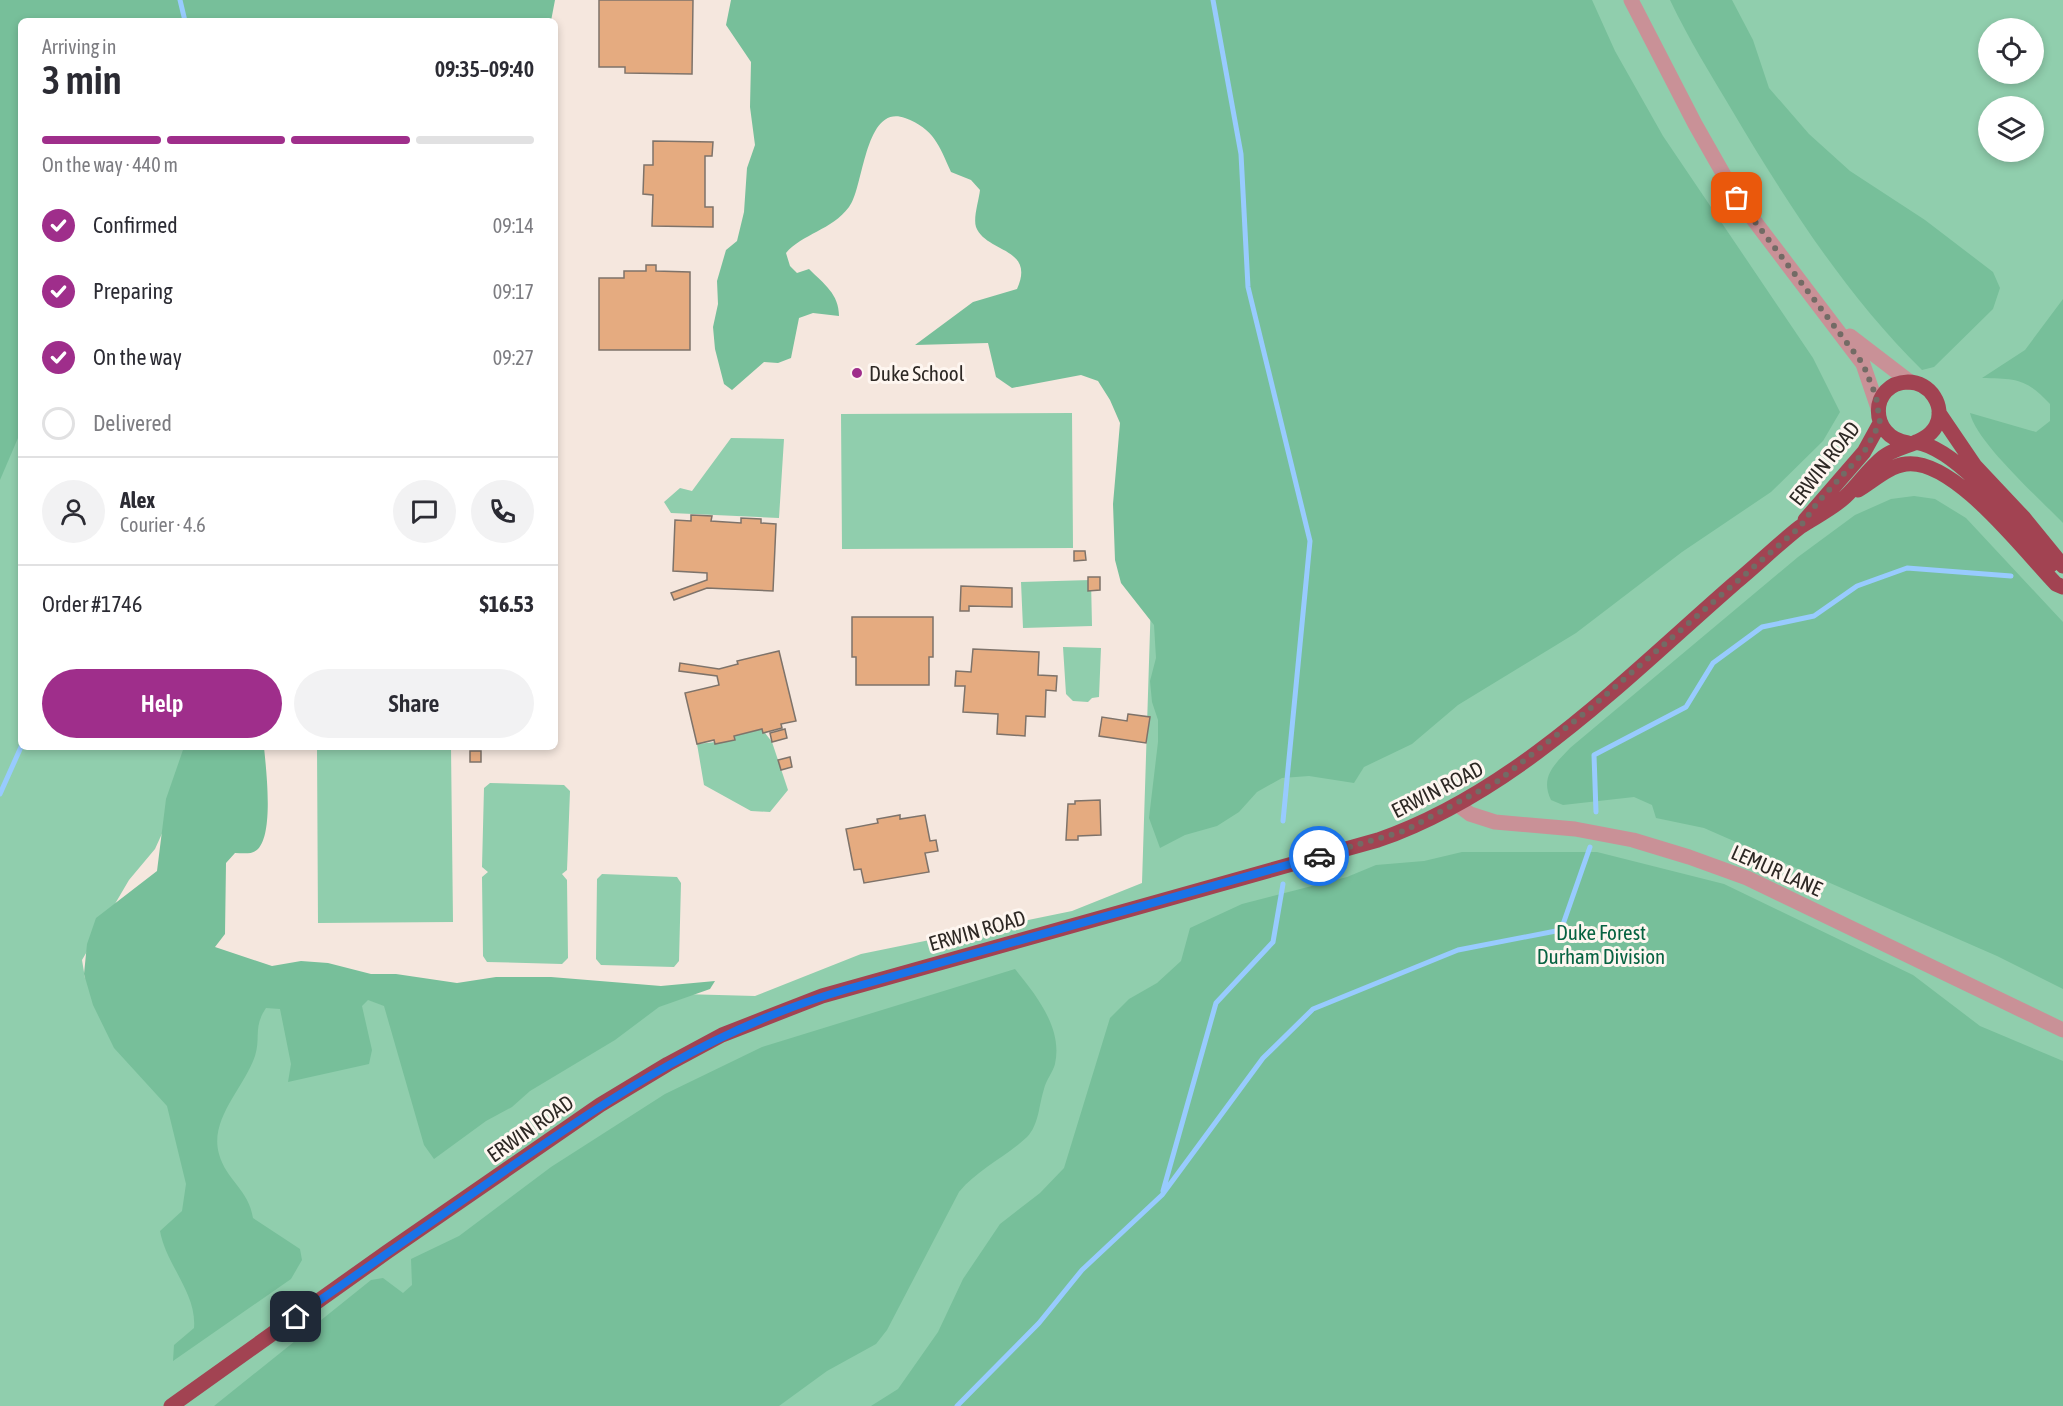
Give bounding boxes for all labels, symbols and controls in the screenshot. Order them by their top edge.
map controls [1978,18,2044,162]
button: locate [1978,18,2044,84]
text: Arriving in [42,35,116,58]
text: 09:35–09:40 [435,56,534,82]
text: 3 min [42,58,122,102]
button: layers [1978,96,2044,162]
text: On the way · 440 m [42,153,178,176]
pin [1711,172,1762,223]
icon: bag [1720,181,1753,214]
icon: check [42,209,75,242]
text: Confirmed [93,212,178,238]
text: 09:14 [493,214,534,237]
icon: check [42,275,75,308]
text: Preparing [93,278,173,304]
text: 09:17 [493,280,534,303]
icon: check [42,341,75,374]
text: On the way [93,344,182,370]
text: 09:27 [493,346,534,369]
place label: Duke School [869,361,965,385]
marker: Duke School [850,366,864,380]
text: Delivered [93,410,172,436]
street label: ERWIN ROAD [1784,416,1864,510]
button: person [42,480,105,543]
button: chat [393,480,456,543]
button: phone [471,480,534,543]
text: Alex [120,487,155,513]
text: Courier · 4.6 [120,513,206,536]
text: Order #1746 [42,591,142,617]
text: $16.53 [479,591,534,617]
button: Help [42,669,282,738]
button: Share [294,669,534,738]
street label: ERWIN ROAD [1387,756,1487,822]
courier [1289,826,1349,886]
street label: LEMUR LANE [1728,839,1826,901]
icon: car [1303,840,1336,873]
street label: ERWIN ROAD [926,905,1028,955]
park label: Duke Forest Durham Division [1537,920,1665,968]
street label: ERWIN ROAD [482,1090,578,1166]
pin [270,1291,321,1342]
icon: home [279,1300,312,1333]

